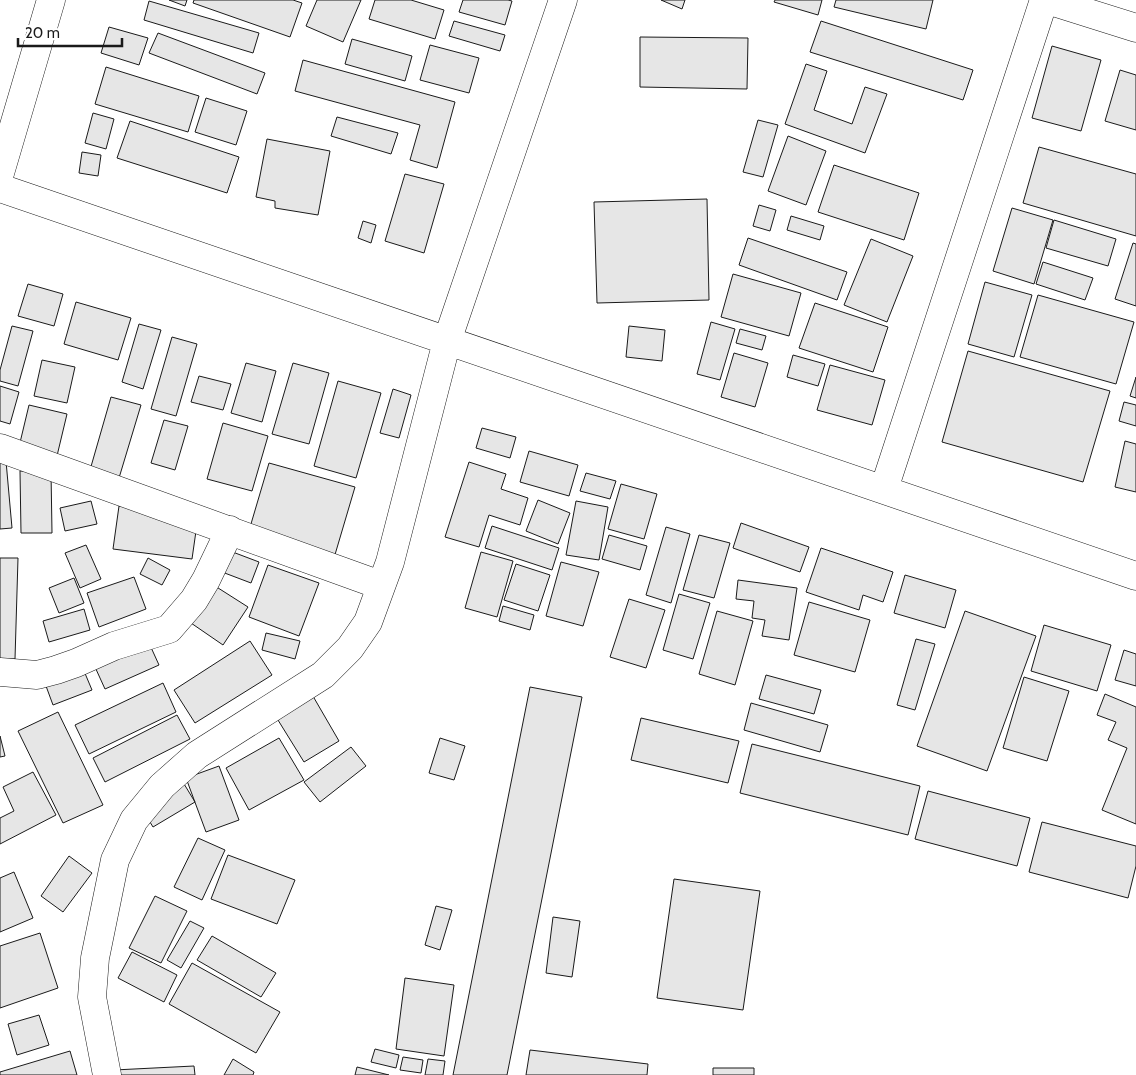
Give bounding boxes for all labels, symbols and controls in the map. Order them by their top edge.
scale bar [18,15,121,47]
text: 20 m [25,24,60,42]

